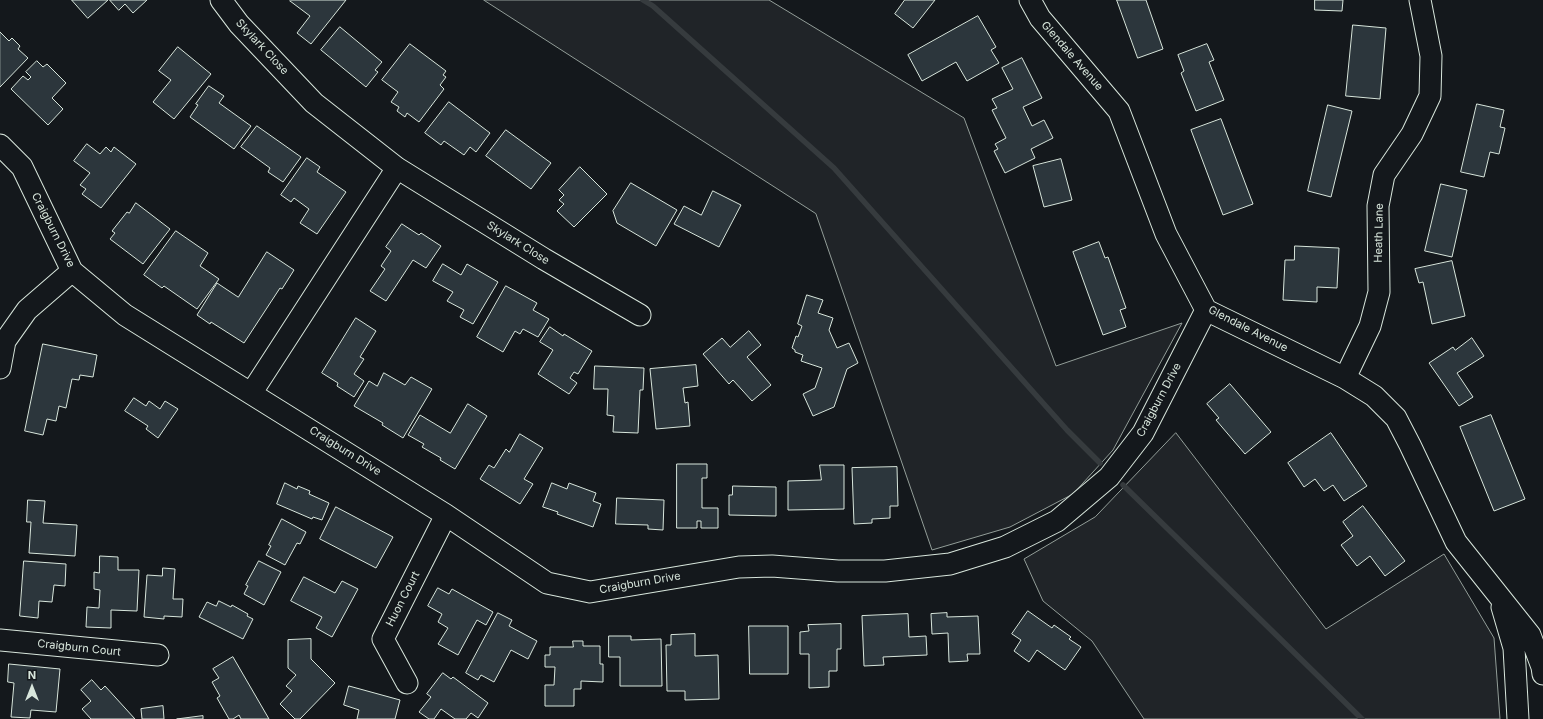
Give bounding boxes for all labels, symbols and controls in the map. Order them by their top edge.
street label: Skylark Close [233,16,291,78]
street label: Glendale Avenue [1038,19,1106,93]
street label: Craigburn Drive [28,190,78,270]
street label: Heath Lane [1372,203,1386,263]
street label: Skylark Close [484,219,552,267]
street label: Glendale Avenue [1206,303,1290,355]
street label: Craigburn Drive [1134,361,1184,439]
street label: Craigburn Drive [307,424,383,478]
street label: Huon Court [384,569,422,629]
street label: Craigburn Drive [598,569,682,597]
street label: Craigburn Court [37,637,121,659]
north arrow [12,667,52,707]
text: N [28,668,36,682]

